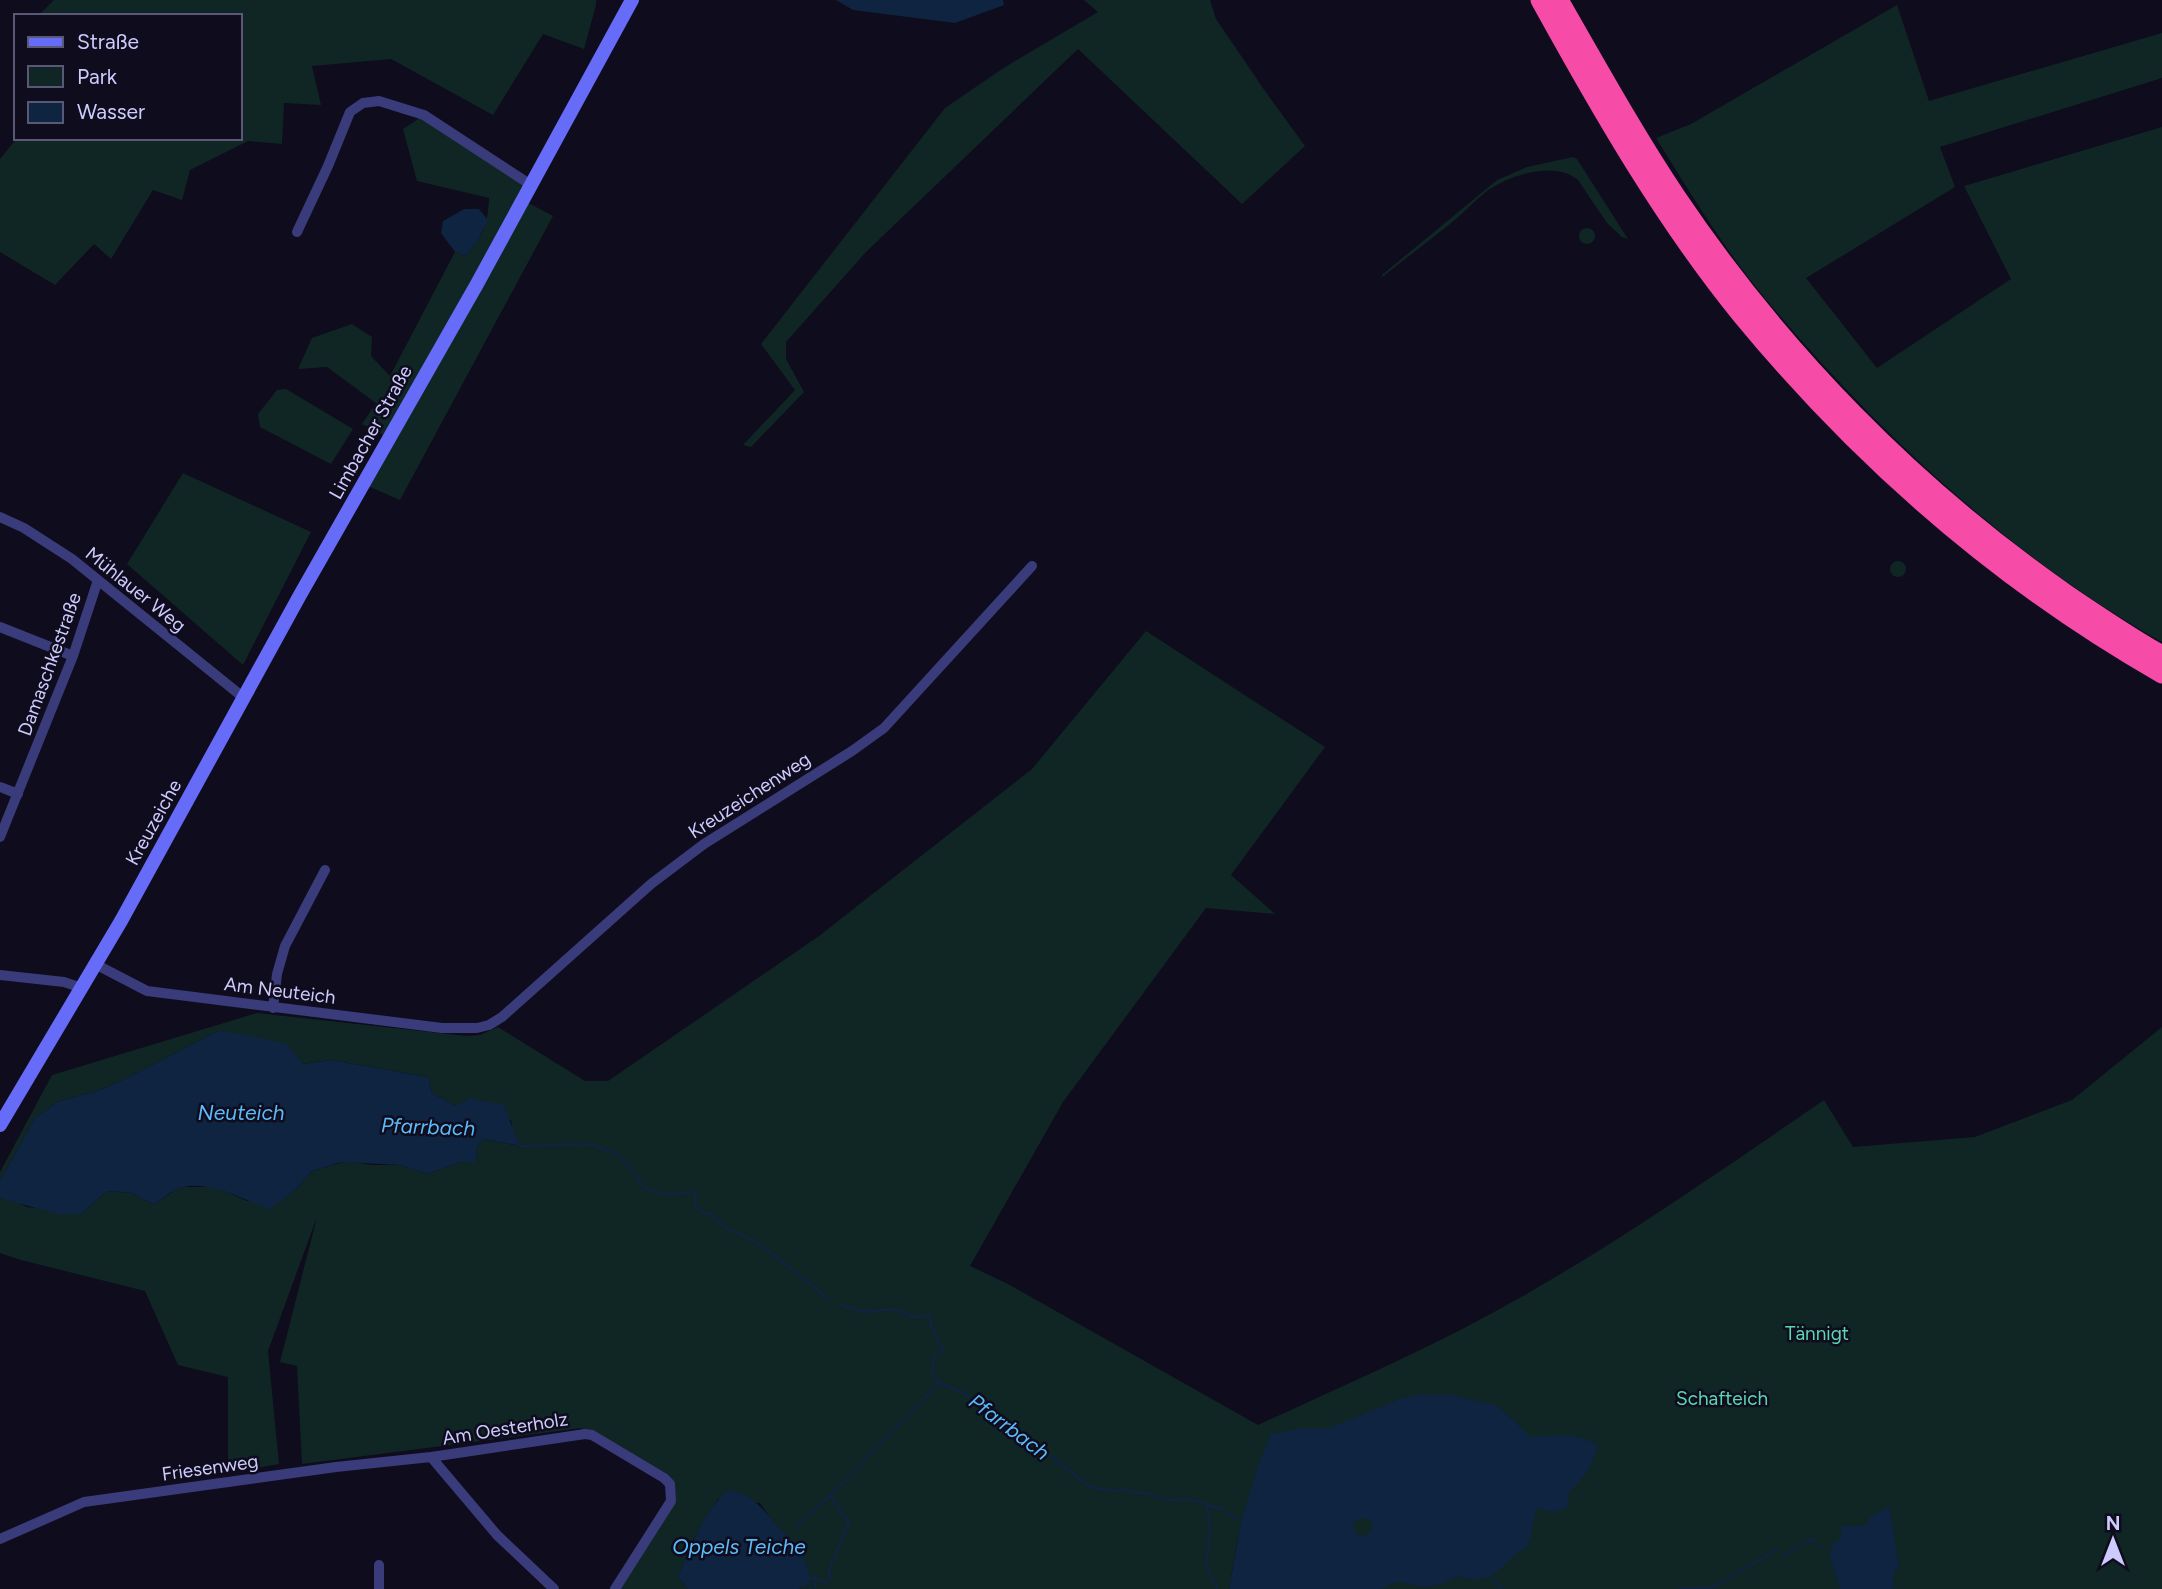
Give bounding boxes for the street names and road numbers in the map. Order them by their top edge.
street label: Limbacher Straße [324,361,417,503]
street label: Mühlauer Weg [81,542,190,637]
street label: Damaschkestraße [13,589,86,739]
street label: Kreuzeichenweg [684,747,815,843]
street label: Kreuzeiche [121,775,186,869]
street label: Am Neuteich [223,972,337,1009]
street label: Am Oesterholz [441,1407,569,1450]
street label: Friesenweg [160,1449,260,1486]

